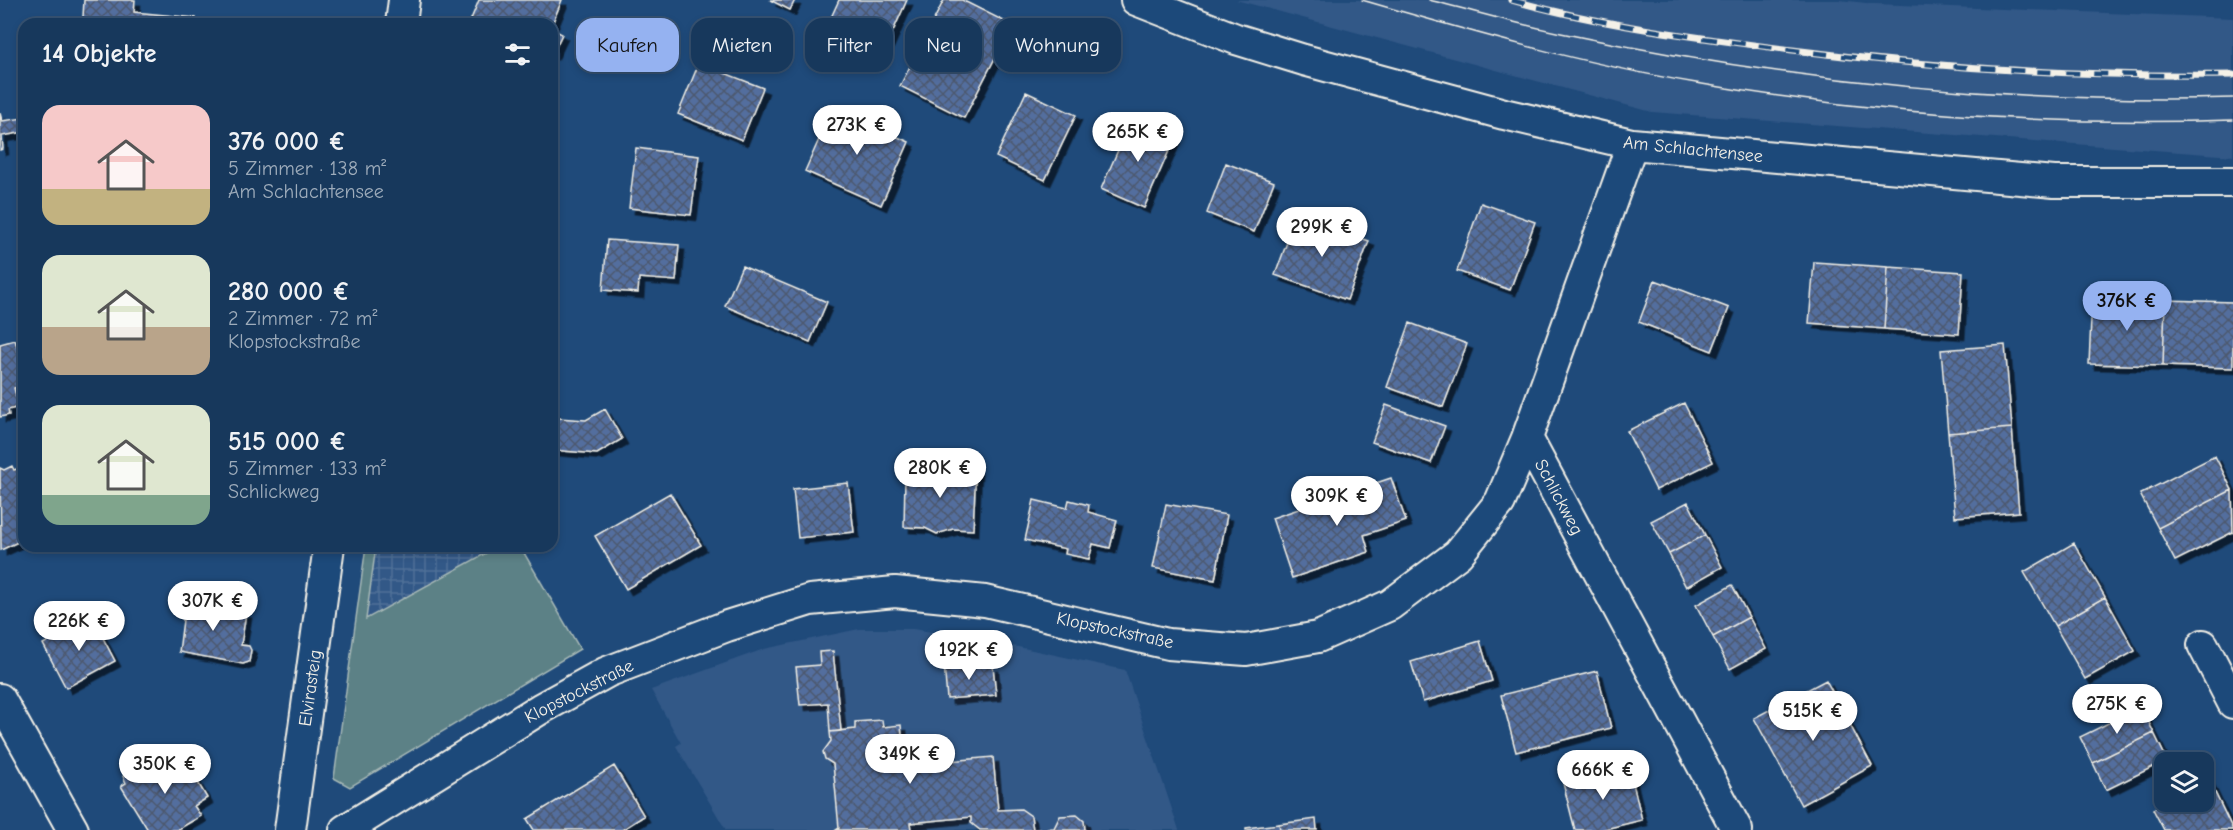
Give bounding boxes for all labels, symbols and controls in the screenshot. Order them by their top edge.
chip: Kaufen [576,18,679,72]
chip: Mieten [691,18,793,72]
chip: Filter [805,18,893,72]
chip: Neu [905,18,982,72]
chip: Wohnung [994,18,1121,72]
icon: filters [501,38,534,71]
text: 14 Objekte [42,39,157,69]
pin: 273K € [808,105,906,156]
pin: 265K € [1089,112,1187,163]
text: 273K € [827,113,887,136]
text: 265K € [1106,120,1170,143]
text: 376 000 € [228,127,346,157]
icon: home [90,129,162,201]
street label: Am Schlachtensee [1622,132,1764,167]
text: 5 Zimmer · 138 m² [228,157,386,180]
text: Am Schlachtensee [228,180,384,203]
pin: 299K € [1273,207,1371,258]
text: 299K € [1290,215,1354,238]
text: 280 000 € [228,277,350,307]
icon: home [90,279,162,351]
pin: 376K € [2078,281,2176,332]
text: 376K € [2097,289,2157,312]
text: 2 Zimmer · 72 m² [228,307,377,330]
text: Klopstockstraße [228,330,360,353]
text: 515 000 € [228,427,347,457]
icon: home [90,429,162,501]
pin: 280K € [891,448,989,499]
text: 280K € [908,456,972,479]
street label: Schlickweg [1530,456,1587,539]
text: 5 Zimmer · 133 m² [228,457,386,480]
pin: 309K € [1288,476,1386,527]
text: Schlickweg [228,480,320,503]
text: 309K € [1305,484,1369,507]
pin: 307K € [164,581,262,632]
text: 307K € [182,589,244,612]
pin: 226K € [30,601,128,652]
street label: Klopstockstraße [1054,608,1175,653]
text: 226K € [48,609,110,632]
pin: 192K € [920,630,1018,681]
text: 192K € [939,638,999,661]
street label: Elvirasteig [295,648,326,728]
street label: Klopstockstraße [521,655,637,728]
pin: 275K € [2068,684,2166,735]
pin: 515K € [1764,691,1862,742]
text: 275K € [2086,692,2148,715]
text: 515K € [1782,699,1844,722]
pin: 349K € [861,734,959,785]
text: 349K € [879,742,941,765]
pin: 350K € [116,744,214,795]
pin: 666K € [1554,750,1652,801]
text: 350K € [133,752,197,775]
map controls [2154,752,2214,812]
button: layers [2154,752,2214,812]
text: 666K € [1571,758,1635,781]

